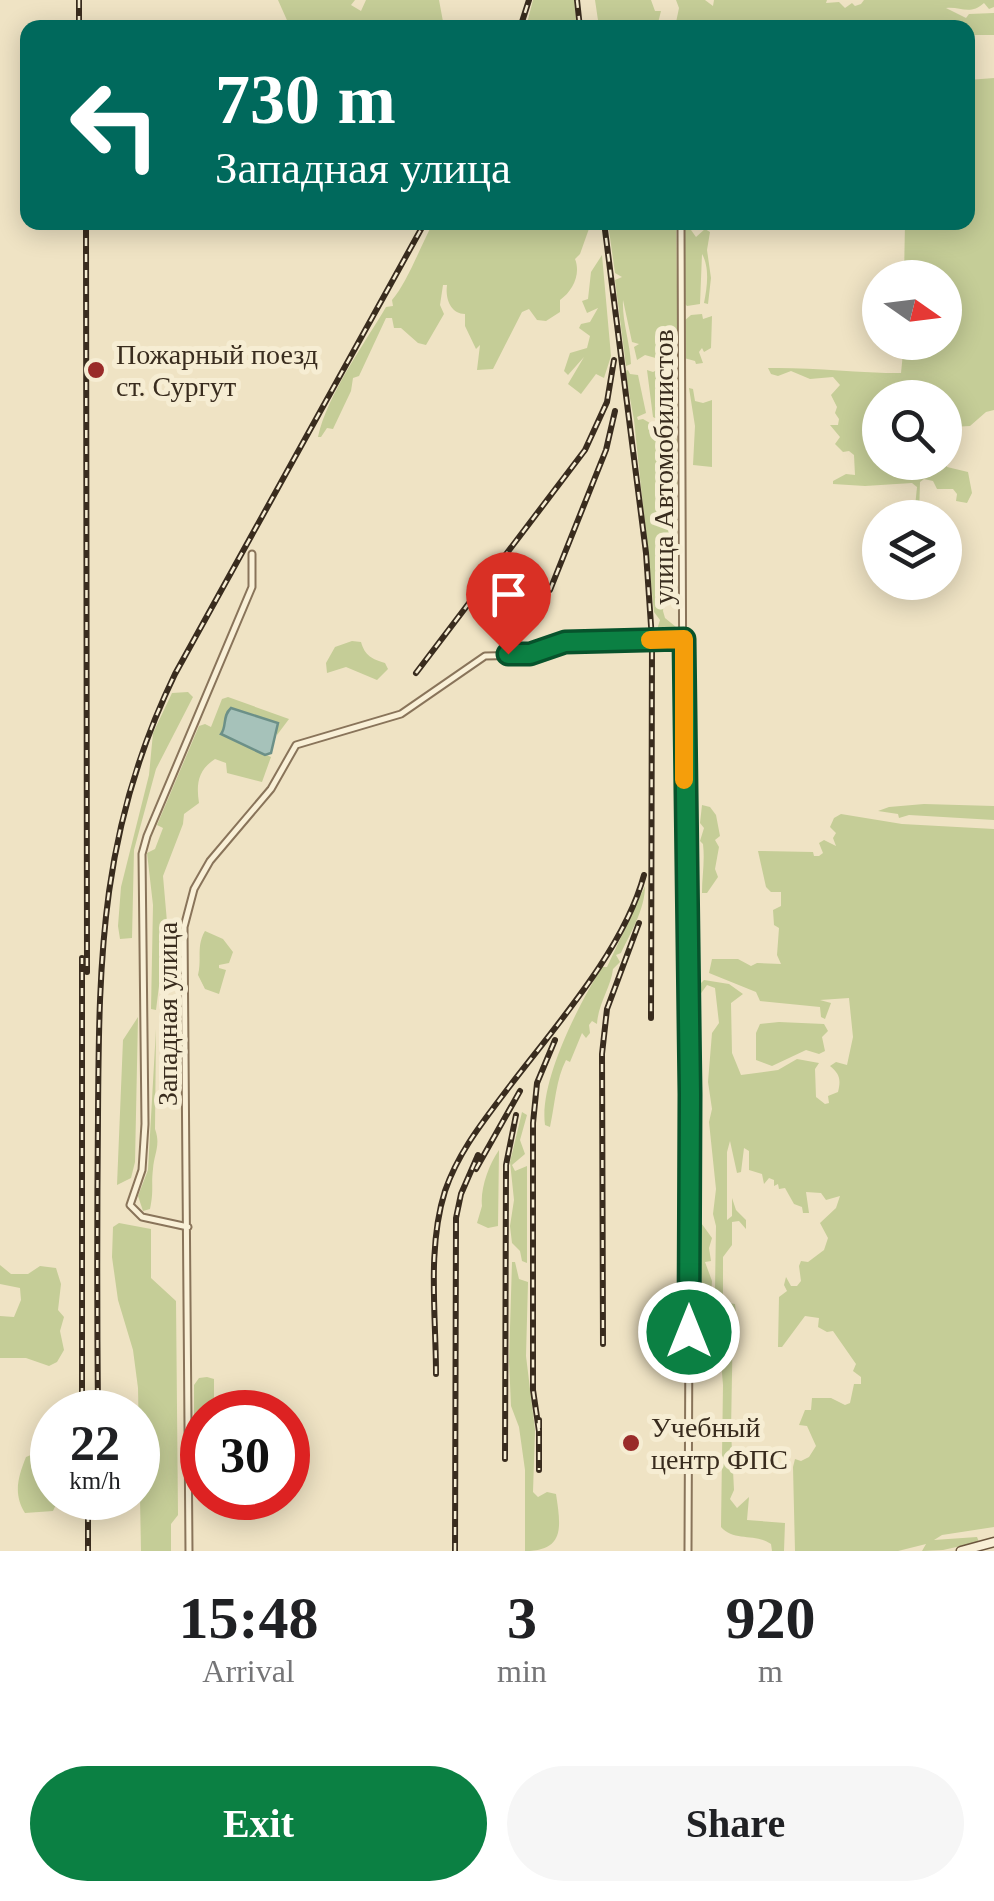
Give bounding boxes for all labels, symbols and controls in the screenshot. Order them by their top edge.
icon: left [50,60,180,190]
text: 730 m [215,61,396,138]
text: Западная улица [215,143,511,193]
north arrow [862,260,962,360]
map controls [862,260,962,600]
street label: улица Автомобилистов [648,329,679,605]
place label: Пожарный поезд ст. Сургут [116,339,318,402]
marker: Пожарный поезд ст. Сургут [85,359,107,381]
button: search [862,380,962,480]
button: layers [862,500,962,600]
pin [466,552,551,655]
icon: arrive [481,567,536,622]
street label: Западная улица [152,921,183,1106]
position arrow [637,1280,741,1384]
speed limit sign: 30 [180,1390,310,1520]
place label: Учебный центр ФПС [651,1412,788,1475]
text: 22 [70,1415,120,1471]
marker: Учебный центр ФПС [620,1432,642,1454]
text: km/h [69,1467,121,1494]
text: 15:48 [179,1585,319,1651]
text: 3 [507,1585,537,1651]
text: 920 [725,1585,815,1651]
text: Arrival [202,1653,295,1689]
text: min [497,1653,547,1689]
text: m [758,1653,783,1689]
button: Exit [30,1766,487,1881]
button: Share [507,1766,964,1881]

